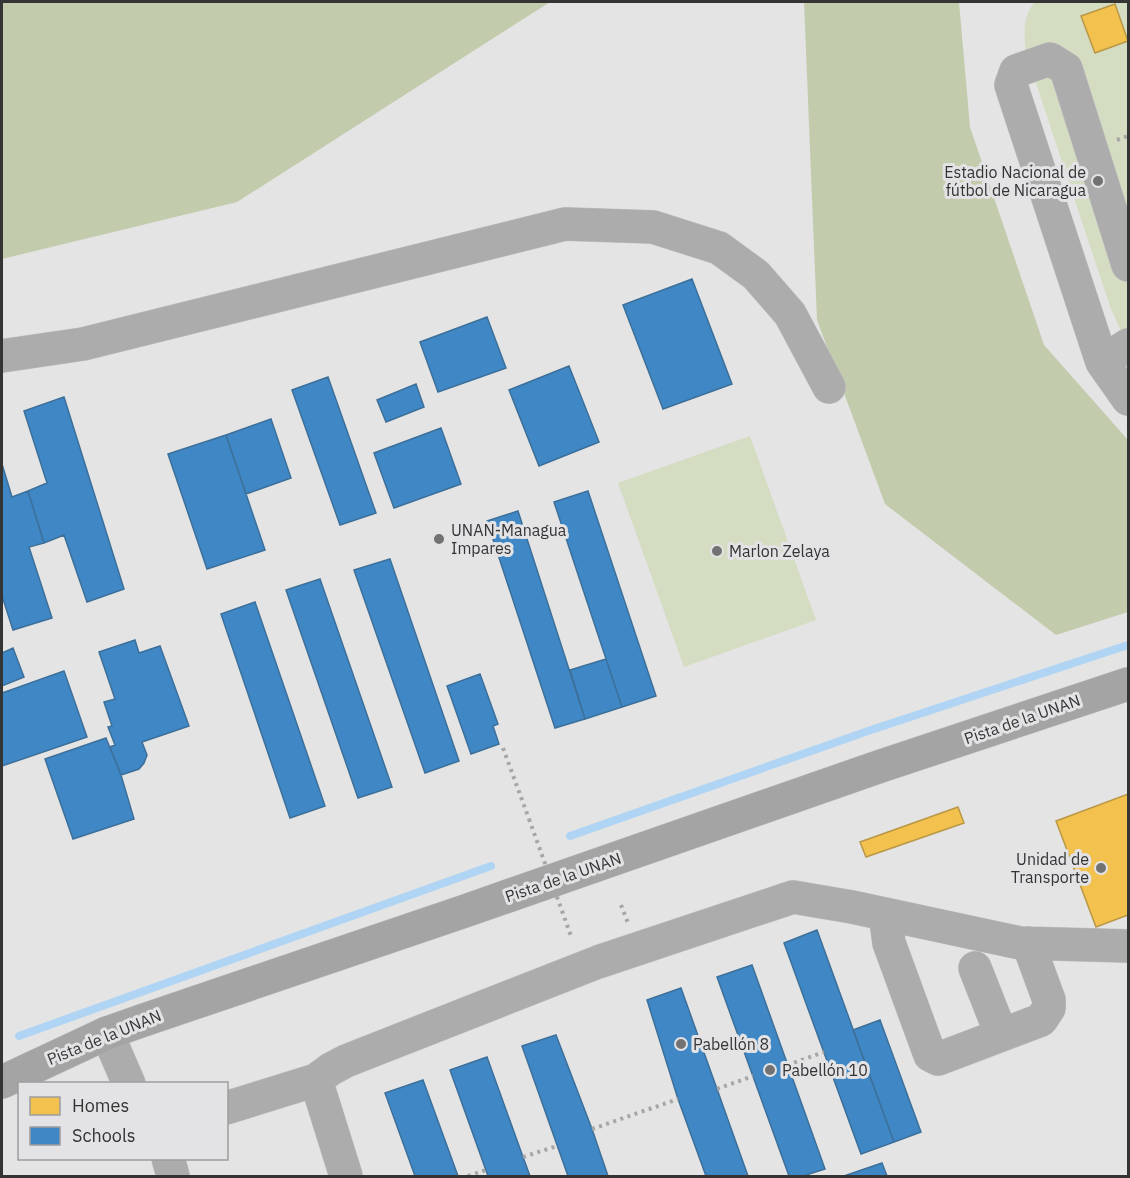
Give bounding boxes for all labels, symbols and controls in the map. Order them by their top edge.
place label: Estadio Nacional de fútbol de Nicaragua [944,162,1086,200]
marker: Estadio Nacional de fútbol de Nicaragua [1091,174,1105,188]
place label: UNAN-Managua Impares [451,520,567,558]
marker: UNAN-Managua Impares [432,532,446,546]
place label: Marlon Zelaya [729,541,830,561]
marker: Marlon Zelaya [710,544,724,558]
street label: Pista de la UNAN [961,690,1083,748]
street label: Pista de la UNAN [502,848,624,906]
place label: Unidad de Transporte [1011,849,1089,887]
marker: Unidad de Transporte [1094,861,1108,875]
street label: Pista de la UNAN [44,1005,164,1069]
place label: Pabellón 8 [693,1034,769,1054]
marker: Pabellón 8 [674,1037,688,1051]
place label: Pabellón 10 [782,1060,868,1080]
marker: Pabellón 10 [763,1063,777,1077]
legend [18,1082,228,1160]
text: Homes [72,1094,129,1117]
text: Schools [72,1124,136,1147]

